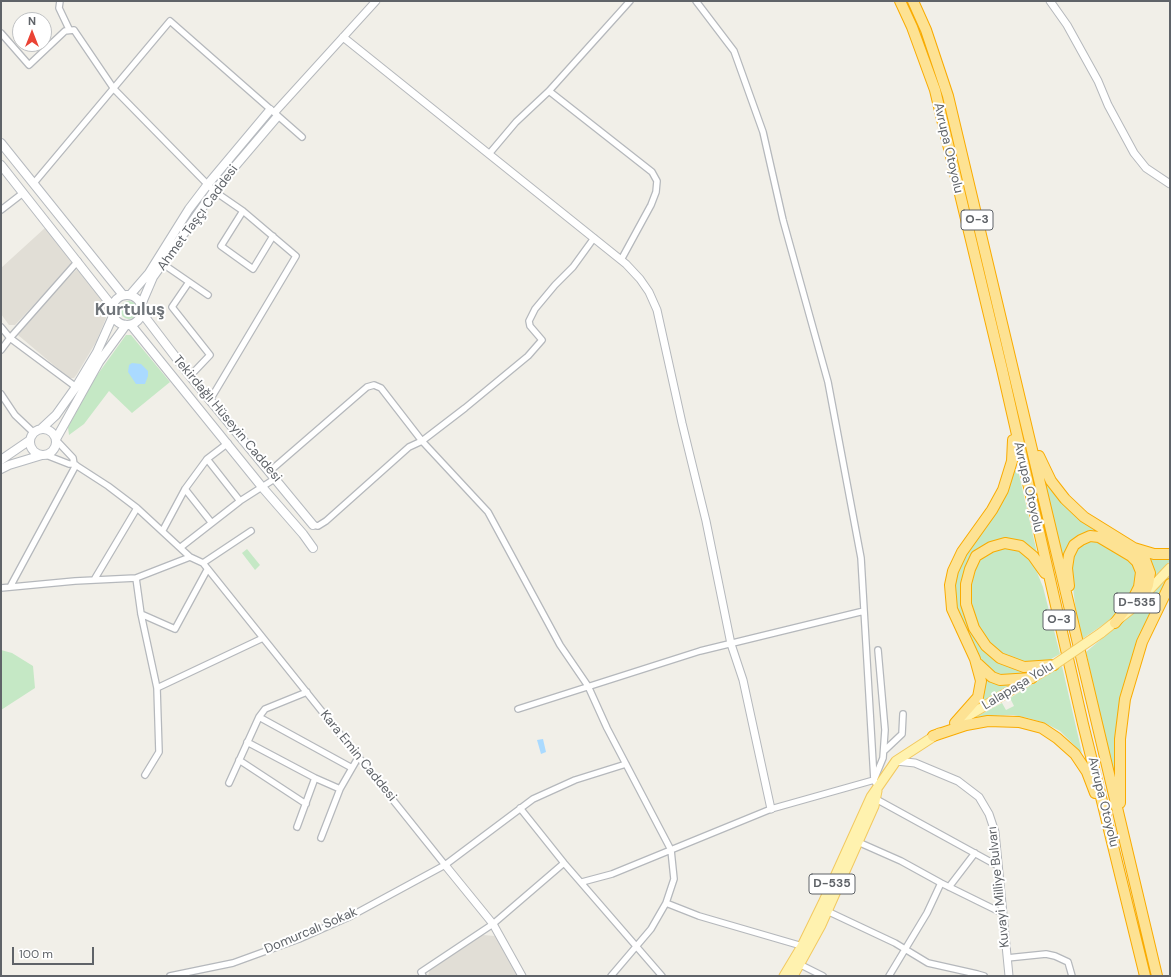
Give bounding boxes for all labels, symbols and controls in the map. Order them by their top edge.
north arrow [12,12,52,52]
text: N [28,14,36,28]
street label: Avrupa Otoyolu [930,101,966,195]
street label: Ahmet Taşçı Caddesi [154,162,242,274]
road number: O-3 [961,210,993,230]
district label: Kurtuluş [95,301,165,321]
street label: Tekirdağlı Hüseyin Caddesi [169,353,285,485]
street label: Avrupa Otoyolu [1010,440,1046,534]
road number: D-535 [1114,593,1160,613]
road number: O-3 [1043,610,1075,630]
street label: Lalapaşa Yolu [979,659,1057,713]
street label: Kara Emin Caddesi [317,707,399,805]
street label: Avrupa Otoyolu [1084,755,1122,849]
street label: Kuvayi Milliye Bulvarı [985,826,1013,948]
road number: D-535 [809,874,855,894]
street label: Domurcalı Sokak [262,904,360,958]
scale bar [14,939,96,965]
text: 100 m [19,946,53,962]

